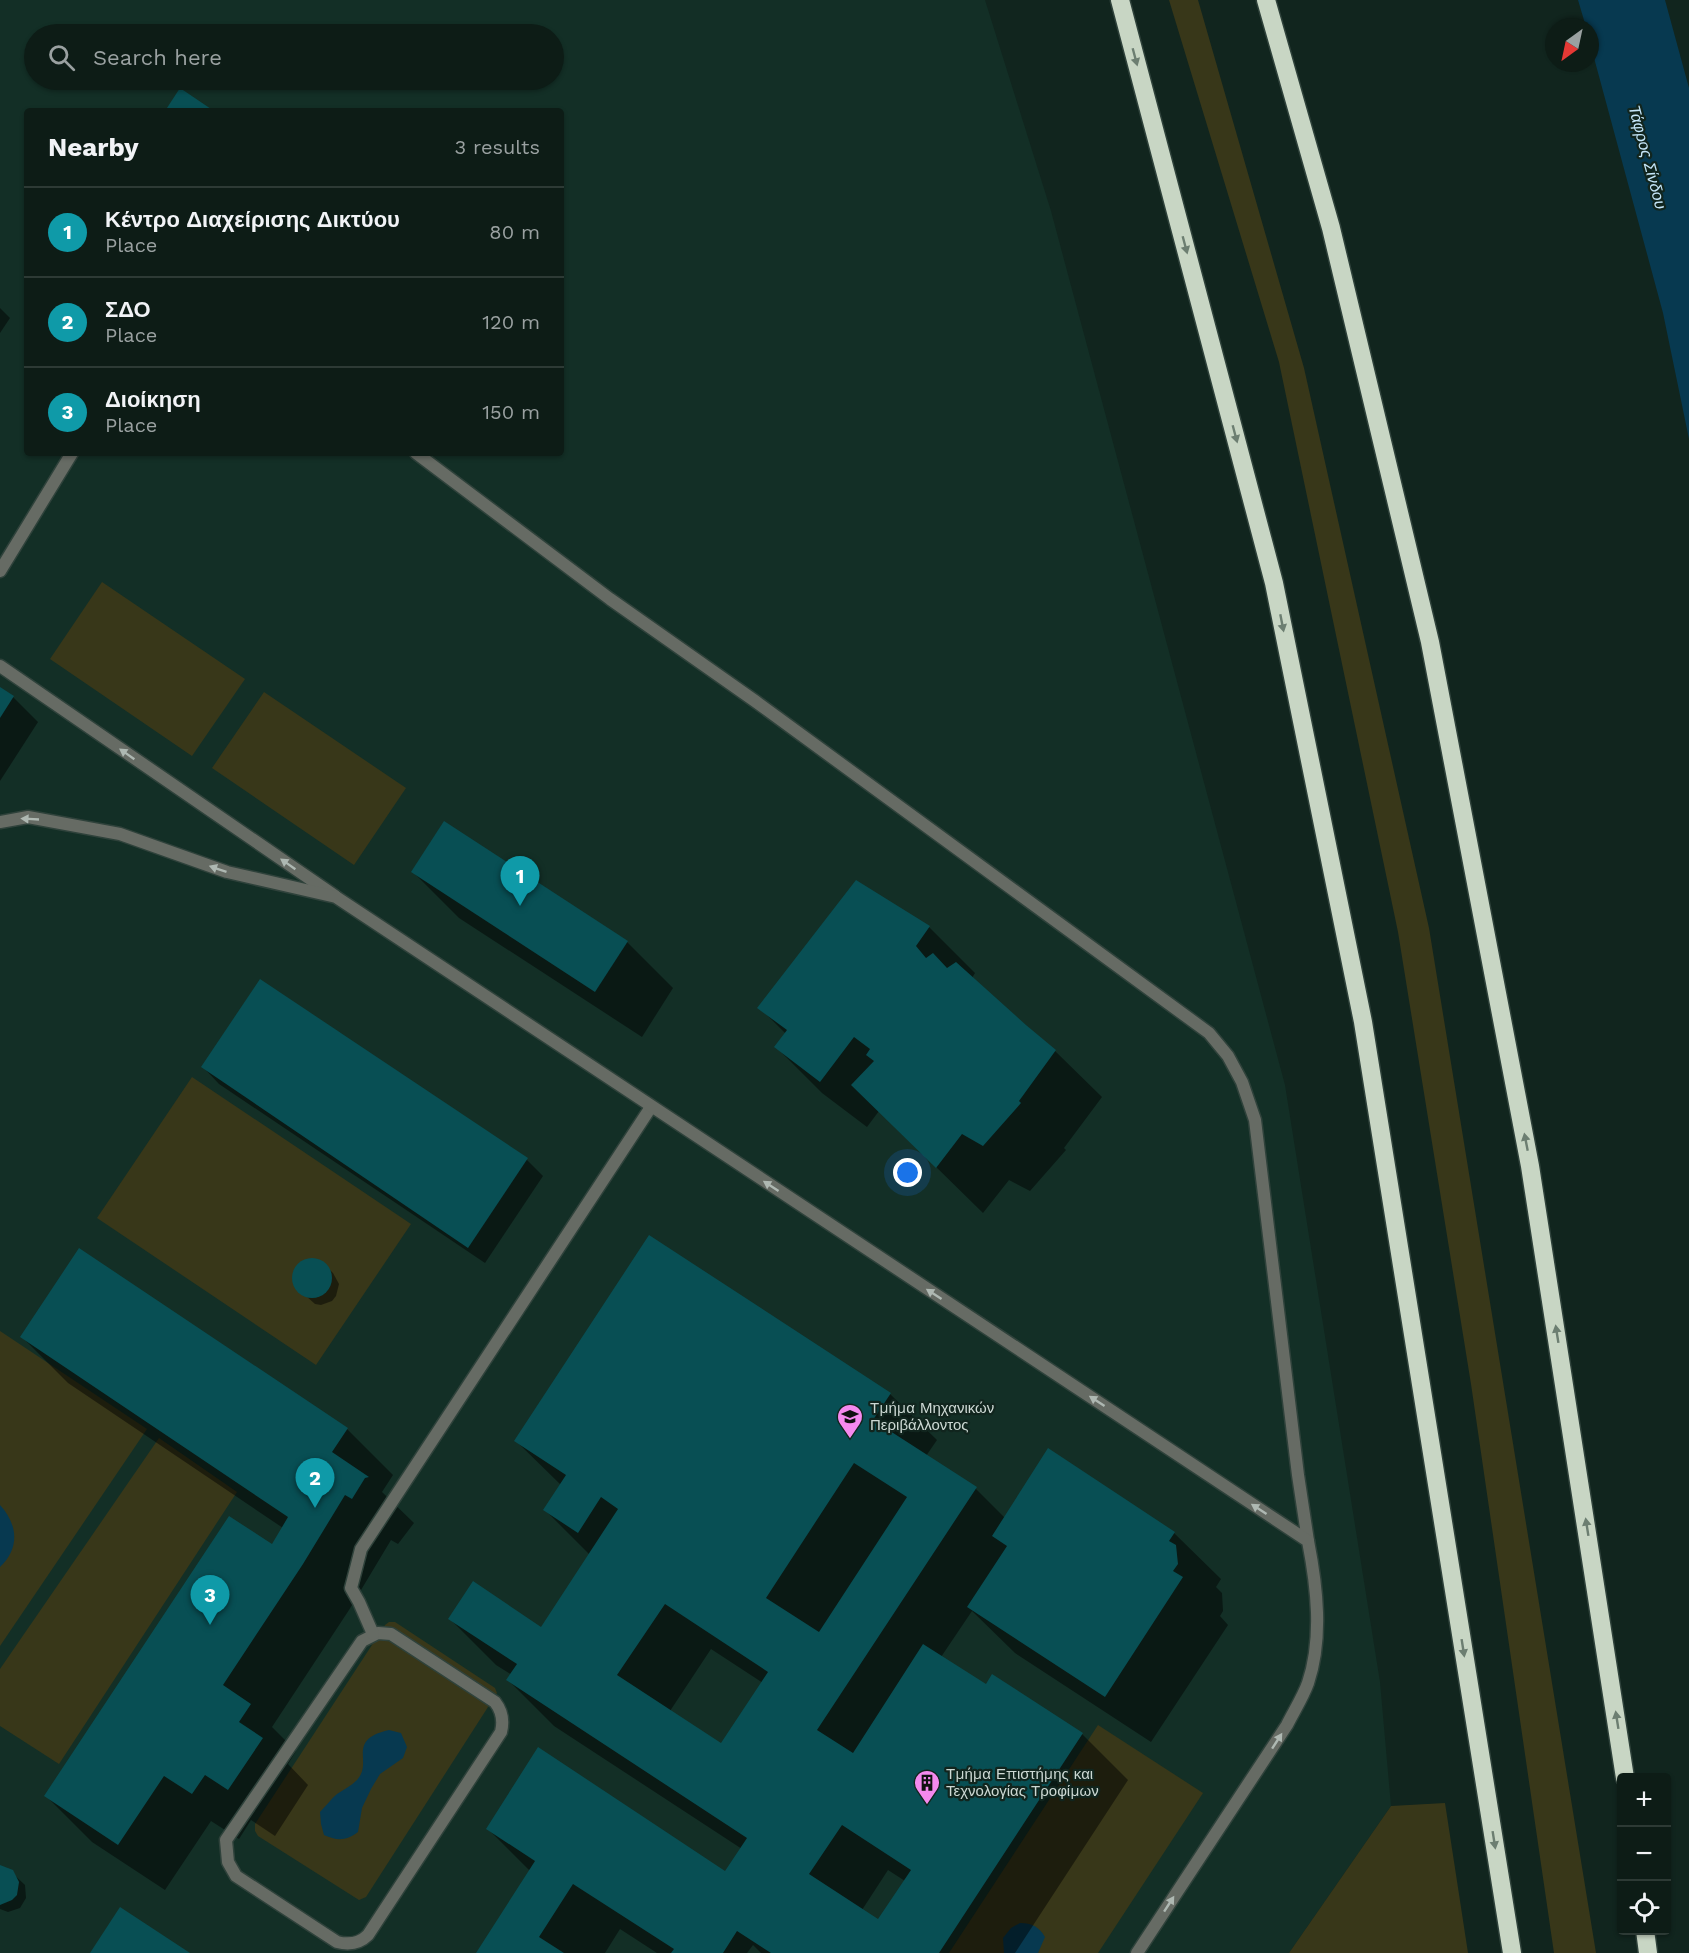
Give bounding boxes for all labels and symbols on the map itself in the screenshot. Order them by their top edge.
north arrow [1545,18,1599,72]
one-way arrow [1131,48,1140,66]
water label: Τάφρος Σίνδου [1625,103,1671,211]
one-way arrow [1180,236,1190,254]
one-way arrow [1230,424,1240,443]
one-way arrow [1278,613,1287,632]
one-way arrow [119,748,135,759]
one-way arrow [21,814,40,823]
pin: 1 [500,856,540,906]
one-way arrow [280,858,296,870]
one-way arrow [209,863,227,873]
one-way arrow [1521,1132,1530,1151]
your location [893,1158,922,1187]
one-way arrow [763,1181,780,1192]
one-way arrow [926,1289,942,1300]
one-way arrow [1552,1325,1561,1344]
one-way arrow [1088,1396,1105,1407]
place label: Τμήμα Μηχανικών Περιβάλλοντος [870,1399,994,1434]
school or university icon: Τμήμα Μηχανικών Περιβάλλοντος [835,1402,865,1440]
pin: 2 [296,1458,334,1508]
one-way arrow [1252,1503,1268,1515]
one-way arrow [1582,1517,1591,1536]
pin: 3 [190,1576,230,1625]
one-way arrow [1459,1638,1468,1657]
one-way arrow [1613,1710,1622,1729]
one-way arrow [1271,1733,1282,1750]
place label: Τμήμα Επιστήμης και Τεχνολογίας Τροφίμων [946,1765,1099,1800]
building icon: Τμήμα Επιστήμης και Τεχνολογίας Τροφίμων [912,1768,942,1806]
one-way arrow [1490,1831,1499,1850]
one-way arrow [1163,1896,1174,1912]

